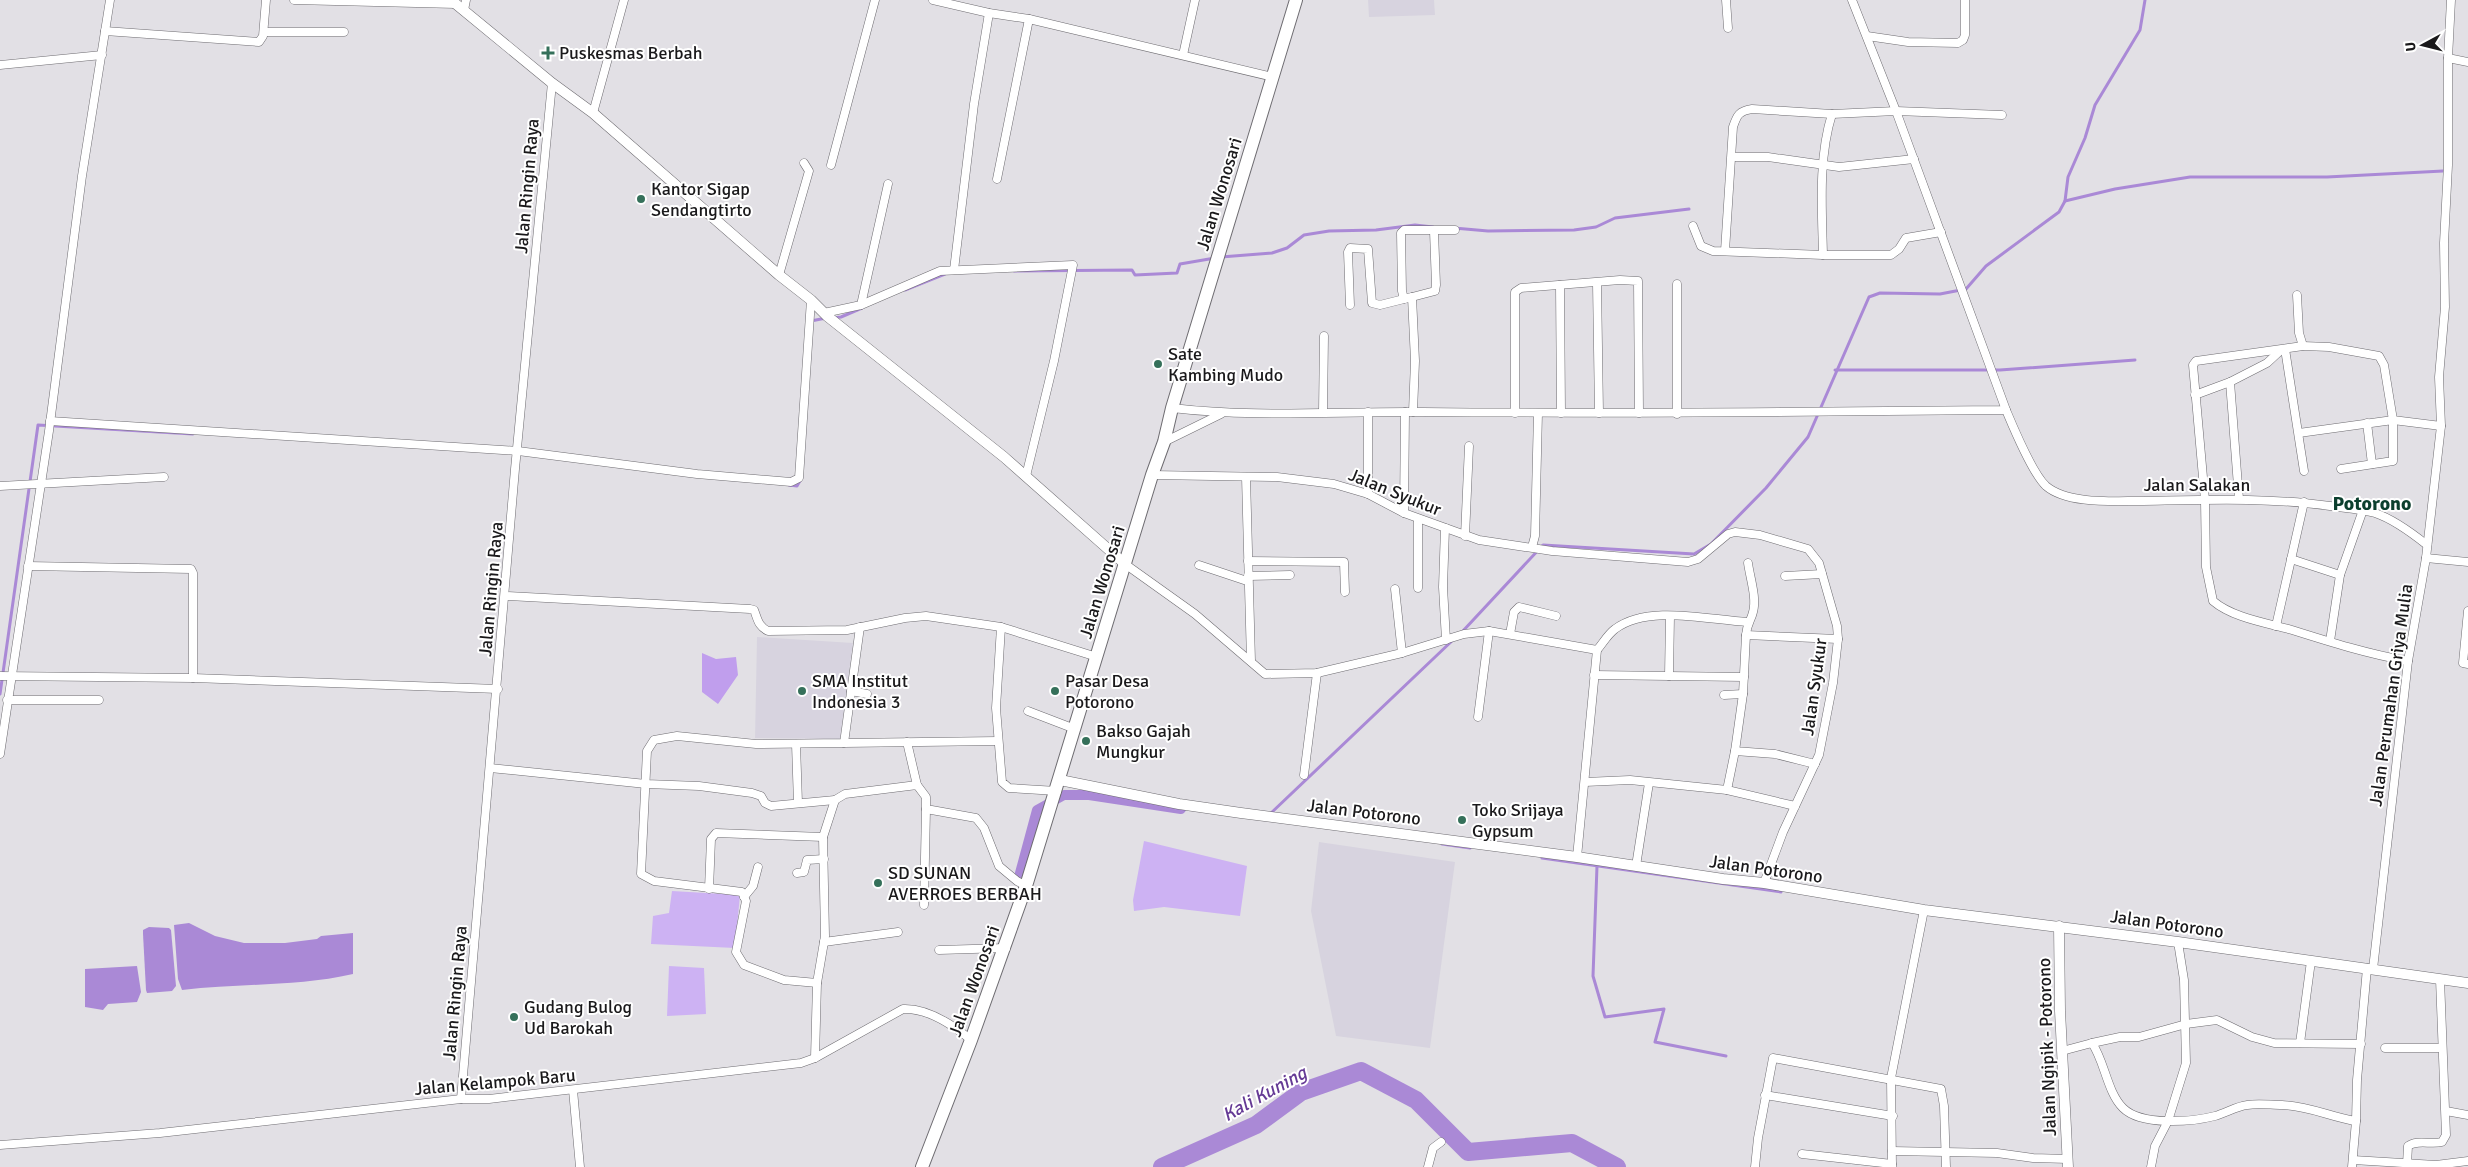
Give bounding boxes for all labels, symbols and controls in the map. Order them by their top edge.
north arrow [2398,20,2448,70]
text: U [2402,41,2420,52]
place label: Puskesmas Berbah [559,42,703,64]
marker: Puskesmas Berbah [541,46,555,60]
street label: Jalan Ringin Raya [510,118,544,254]
street label: Jalan Wonosari [1191,135,1247,253]
place label: Kantor Sigap Sendangtirto [651,178,752,221]
marker: Kantor Sigap Sendangtirto [635,193,647,205]
place label: Sate Kambing Mudo [1168,343,1283,386]
marker: Sate Kambing Mudo [1152,358,1164,370]
street label: Jalan Syukur [1345,463,1445,521]
street label: Jalan Salakan [2144,474,2250,496]
district label: Potorono [2333,491,2412,516]
street label: Jalan Ringin Raya [474,521,508,657]
street label: Jalan Wonosari [1074,523,1130,641]
street label: Jalan Perumahan Griya Mulia [2364,582,2418,808]
street label: Jalan Syukur [1796,637,1832,737]
place label: SMA Institut Indonesia 3 [812,670,908,713]
place label: Pasar Desa Potorono [1065,670,1149,713]
marker: SMA Institut Indonesia 3 [796,685,808,697]
marker: Pasar Desa Potorono [1049,685,1061,697]
place label: Bakso Gajah Mungkur [1096,720,1191,763]
marker: Bakso Gajah Mungkur [1080,735,1092,747]
street label: Jalan Potorono [1306,794,1422,830]
place label: Toko Srijaya Gypsum [1472,799,1564,842]
marker: Toko Srijaya Gypsum [1456,814,1468,826]
street label: Jalan Potorono [1708,850,1824,888]
place label: SD SUNAN AVERROES BERBAH [888,862,1042,905]
marker: SD SUNAN AVERROES BERBAH [872,877,884,889]
street label: Jalan Potorono [2109,905,2225,943]
street label: Jalan Wonosari [944,922,1004,1040]
street label: Jalan Ringin Raya [438,925,472,1061]
street label: Jalan Ngipik - Potorono [2033,957,2061,1137]
place label: Gudang Bulog Ud Barokah [524,996,632,1039]
marker: Gudang Bulog Ud Barokah [508,1011,520,1023]
water label: Kali Kuning [1218,1060,1313,1127]
street label: Jalan Kelampok Baru [414,1064,576,1100]

